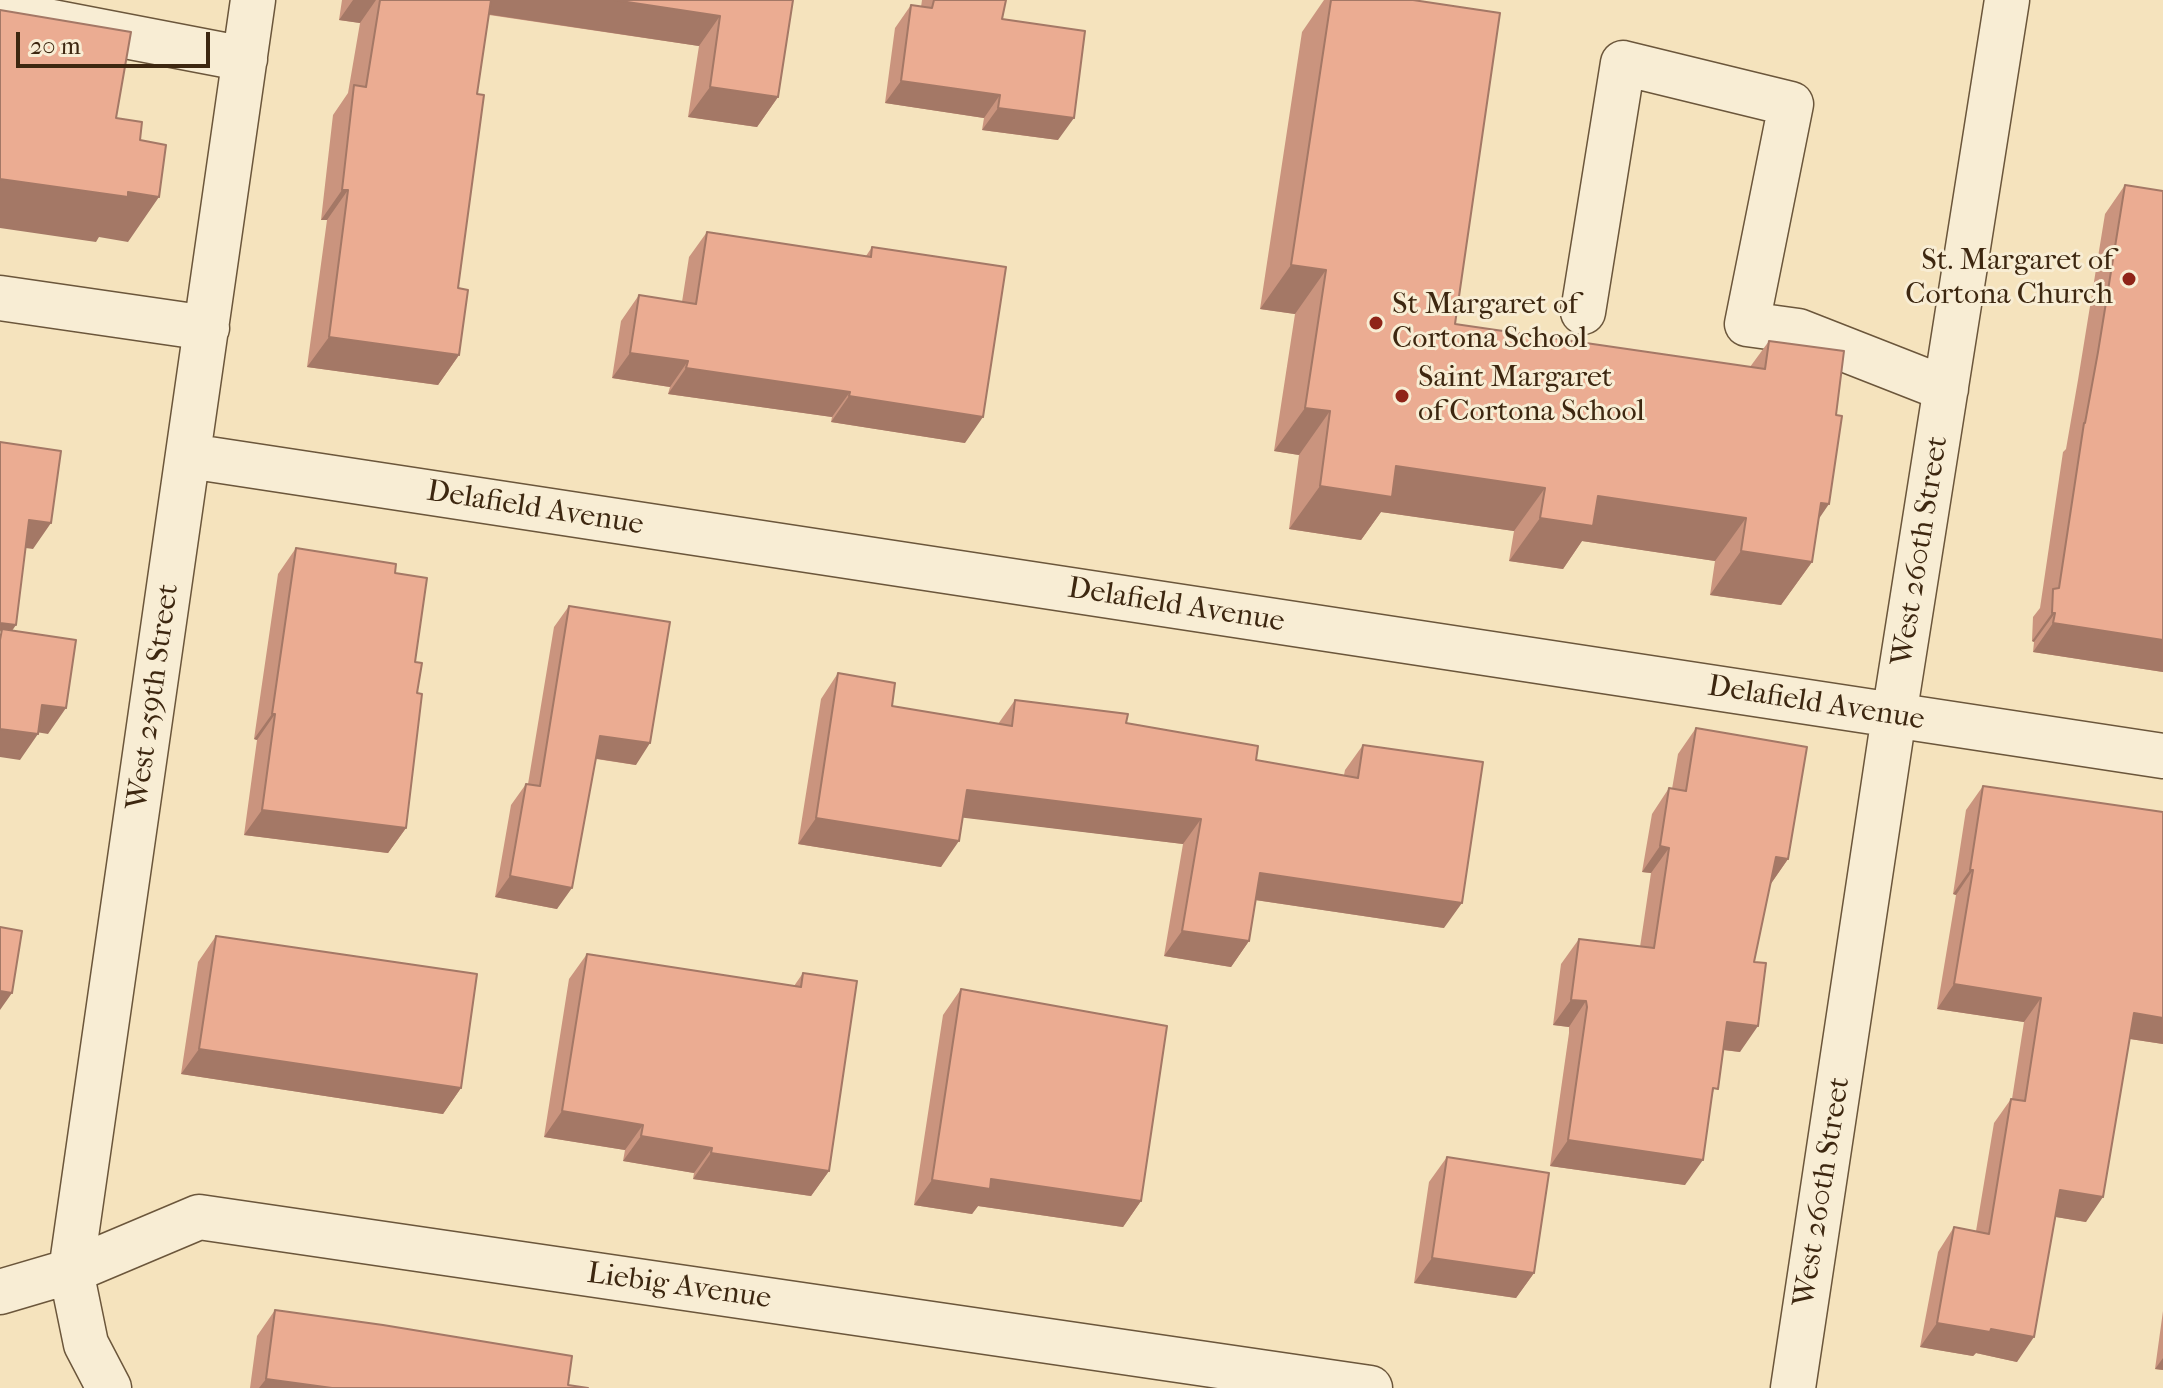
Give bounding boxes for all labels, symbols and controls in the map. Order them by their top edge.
scale bar [20,16,214,66]
text: 20 m [30,32,81,60]
place label: St. Margaret of Cortona Church [1905,244,2113,314]
marker: St. Margaret of Cortona Church [2120,270,2138,288]
place label: St Margaret of Cortona School [1392,288,1587,358]
marker: St Margaret of Cortona School [1367,314,1385,332]
place label: Saint Margaret of Cortona School [1418,361,1645,432]
marker: Saint Margaret of Cortona School [1393,387,1411,405]
street label: West 260th Street [1885,434,1957,668]
street label: Delafield Avenue [424,474,646,544]
street label: Delafield Avenue [1065,571,1287,641]
street label: West 259th Street [120,582,188,812]
street label: Delafield Avenue [1705,669,1927,739]
street label: West 260th Street [1787,1075,1859,1309]
street label: Liebig Avenue [585,1256,773,1318]

